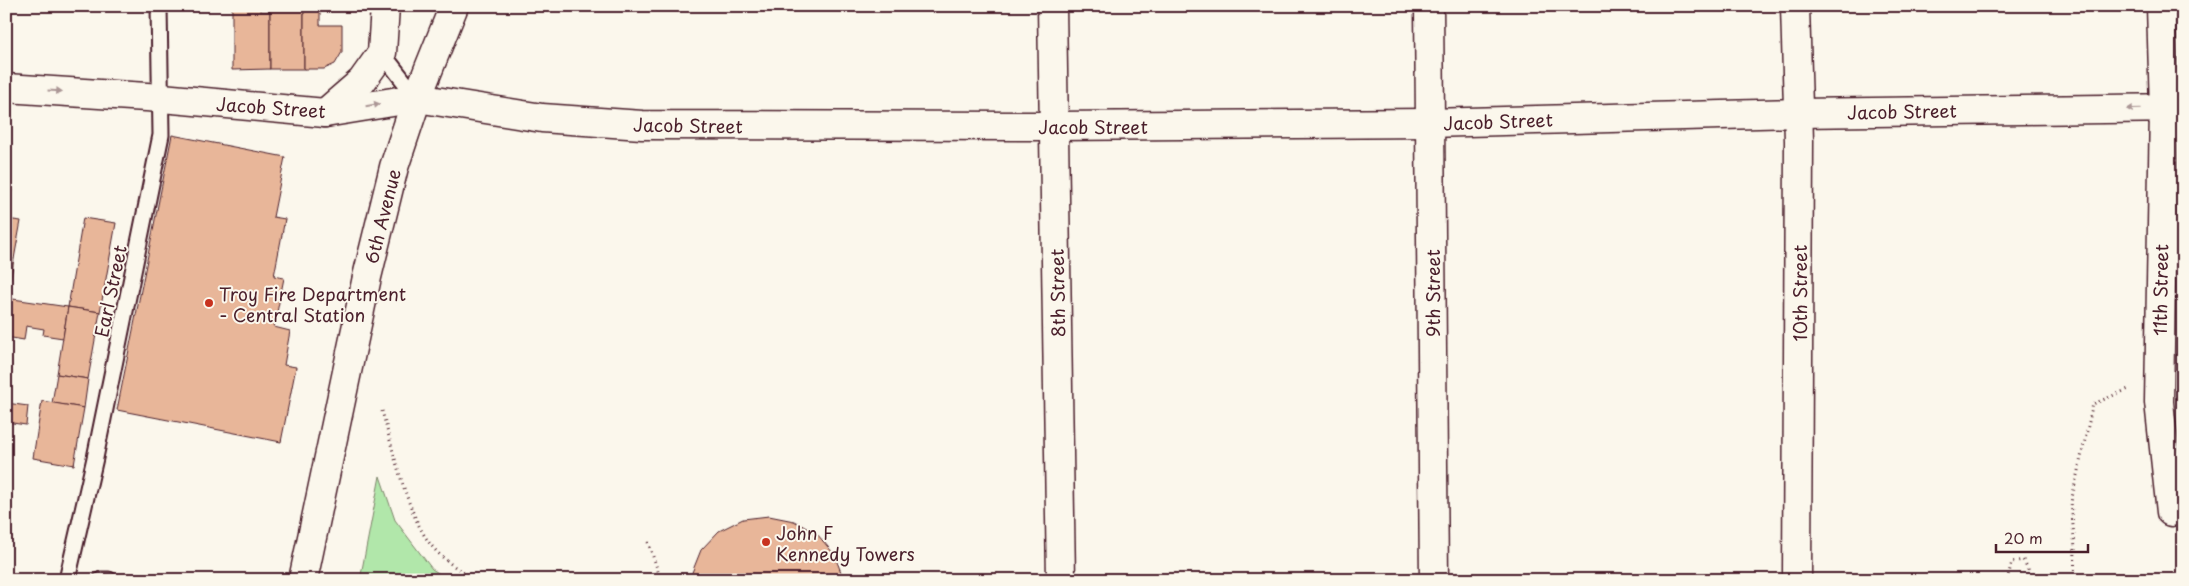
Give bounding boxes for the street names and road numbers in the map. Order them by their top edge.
street label: Jacob Street [215,90,327,124]
street label: Jacob Street [1847,97,1957,125]
street label: Jacob Street [1443,106,1553,136]
street label: Jacob Street [633,111,743,139]
street label: Jacob Street [1038,113,1148,140]
street label: 6th Avenue [357,166,407,266]
street label: Earl Street [87,243,133,339]
street label: 11th Street [2146,244,2174,336]
street label: 10th Street [1786,245,1813,341]
street label: 8th Street [1043,249,1071,337]
street label: 9th Street [1419,249,1446,337]

